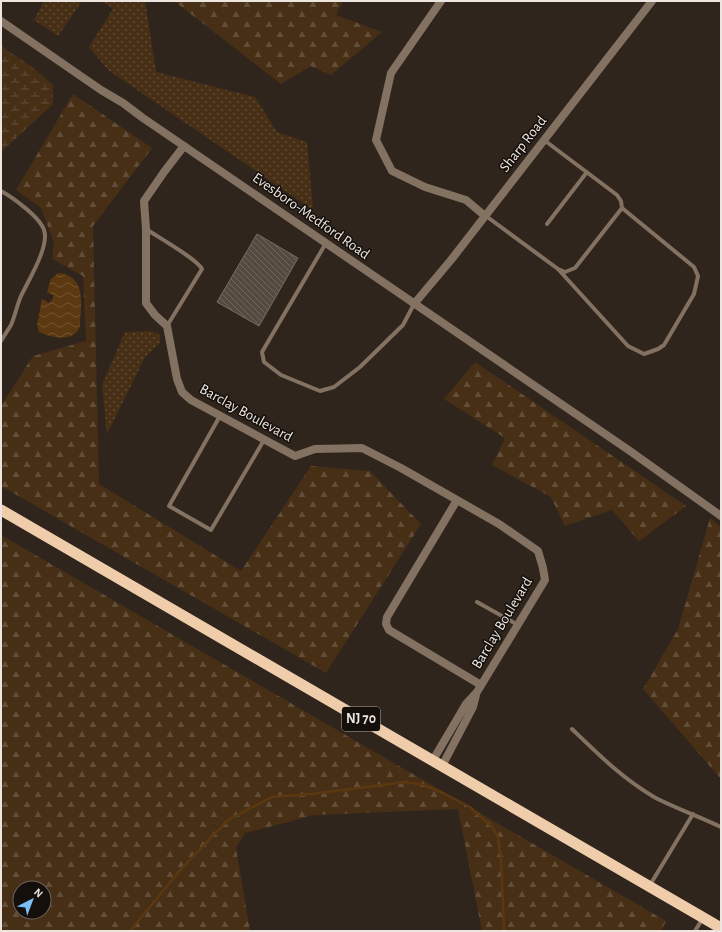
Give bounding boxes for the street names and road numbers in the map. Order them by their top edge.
street label: Sharp Road [497,113,549,175]
street label: Evesboro-Medford Road [250,170,373,262]
street label: Barclay Boulevard [197,381,295,445]
street label: Barclay Boulevard [469,574,535,671]
road number: NJ 70 [342,707,380,731]

